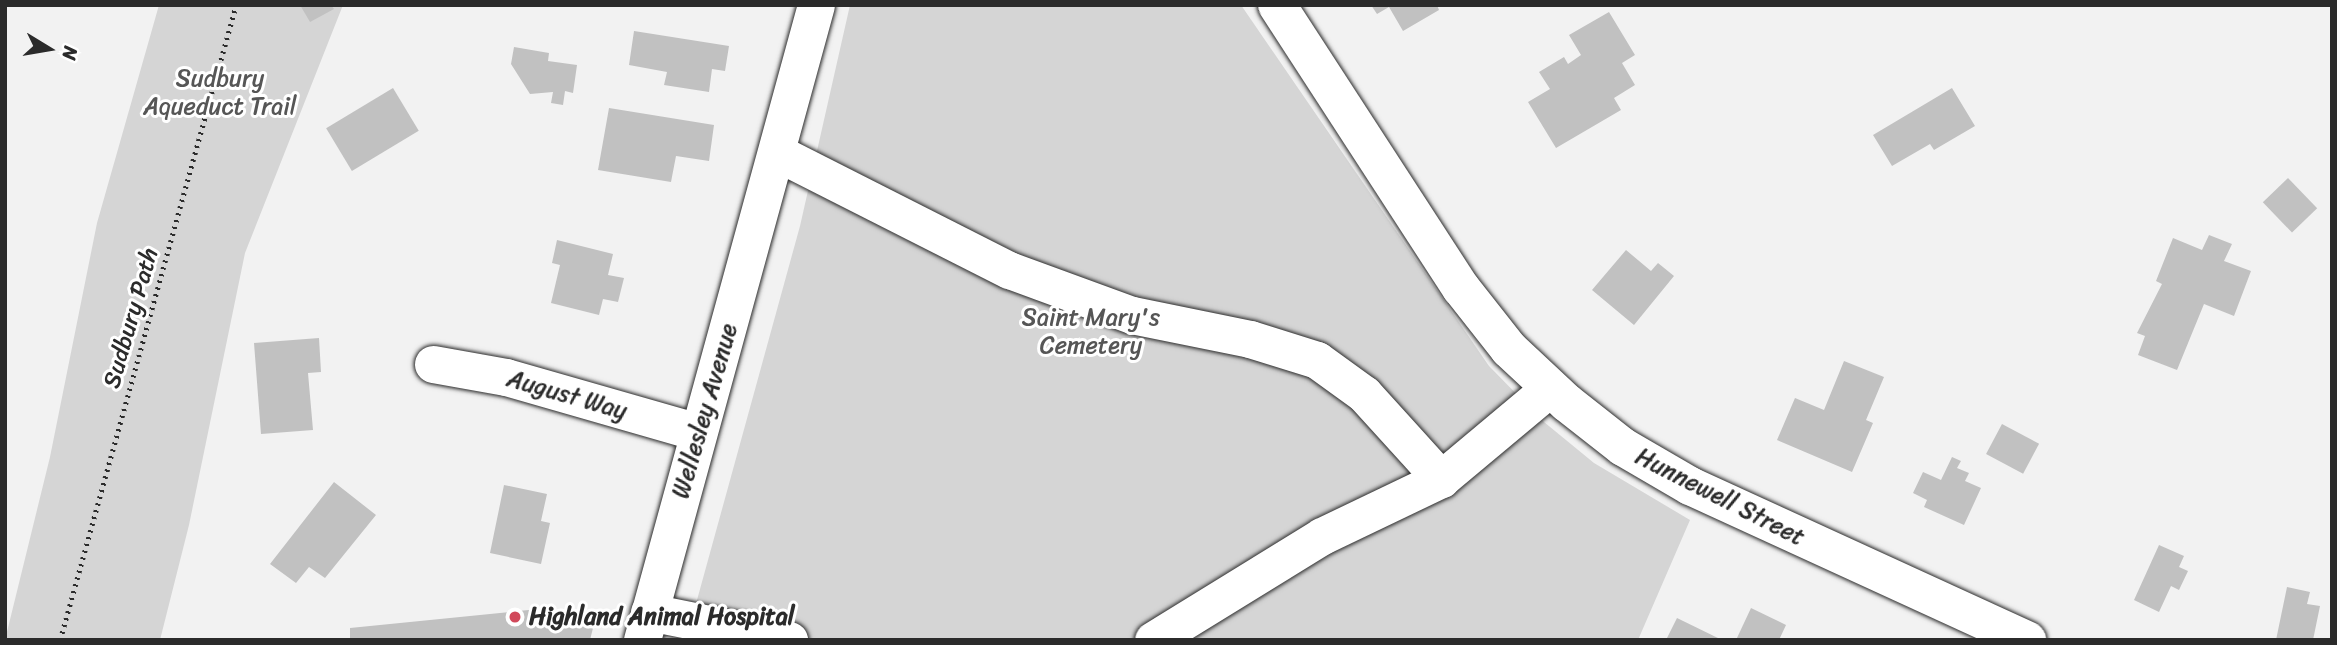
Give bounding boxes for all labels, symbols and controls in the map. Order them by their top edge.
north arrow [14,14,84,84]
text: N [53,43,88,63]
park label: Sudbury Aqueduct Trail [143,65,297,121]
street label: Sudbury Path [97,245,165,391]
park label: Saint Mary's Cemetery [1023,304,1159,360]
street label: Wellesley Avenue [666,320,744,502]
street label: August Way [504,364,630,426]
street label: Hunnewell Street [1631,442,1809,552]
place label: Highland Animal Hospital [529,603,795,631]
marker: Highland Animal Hospital [507,609,523,625]

